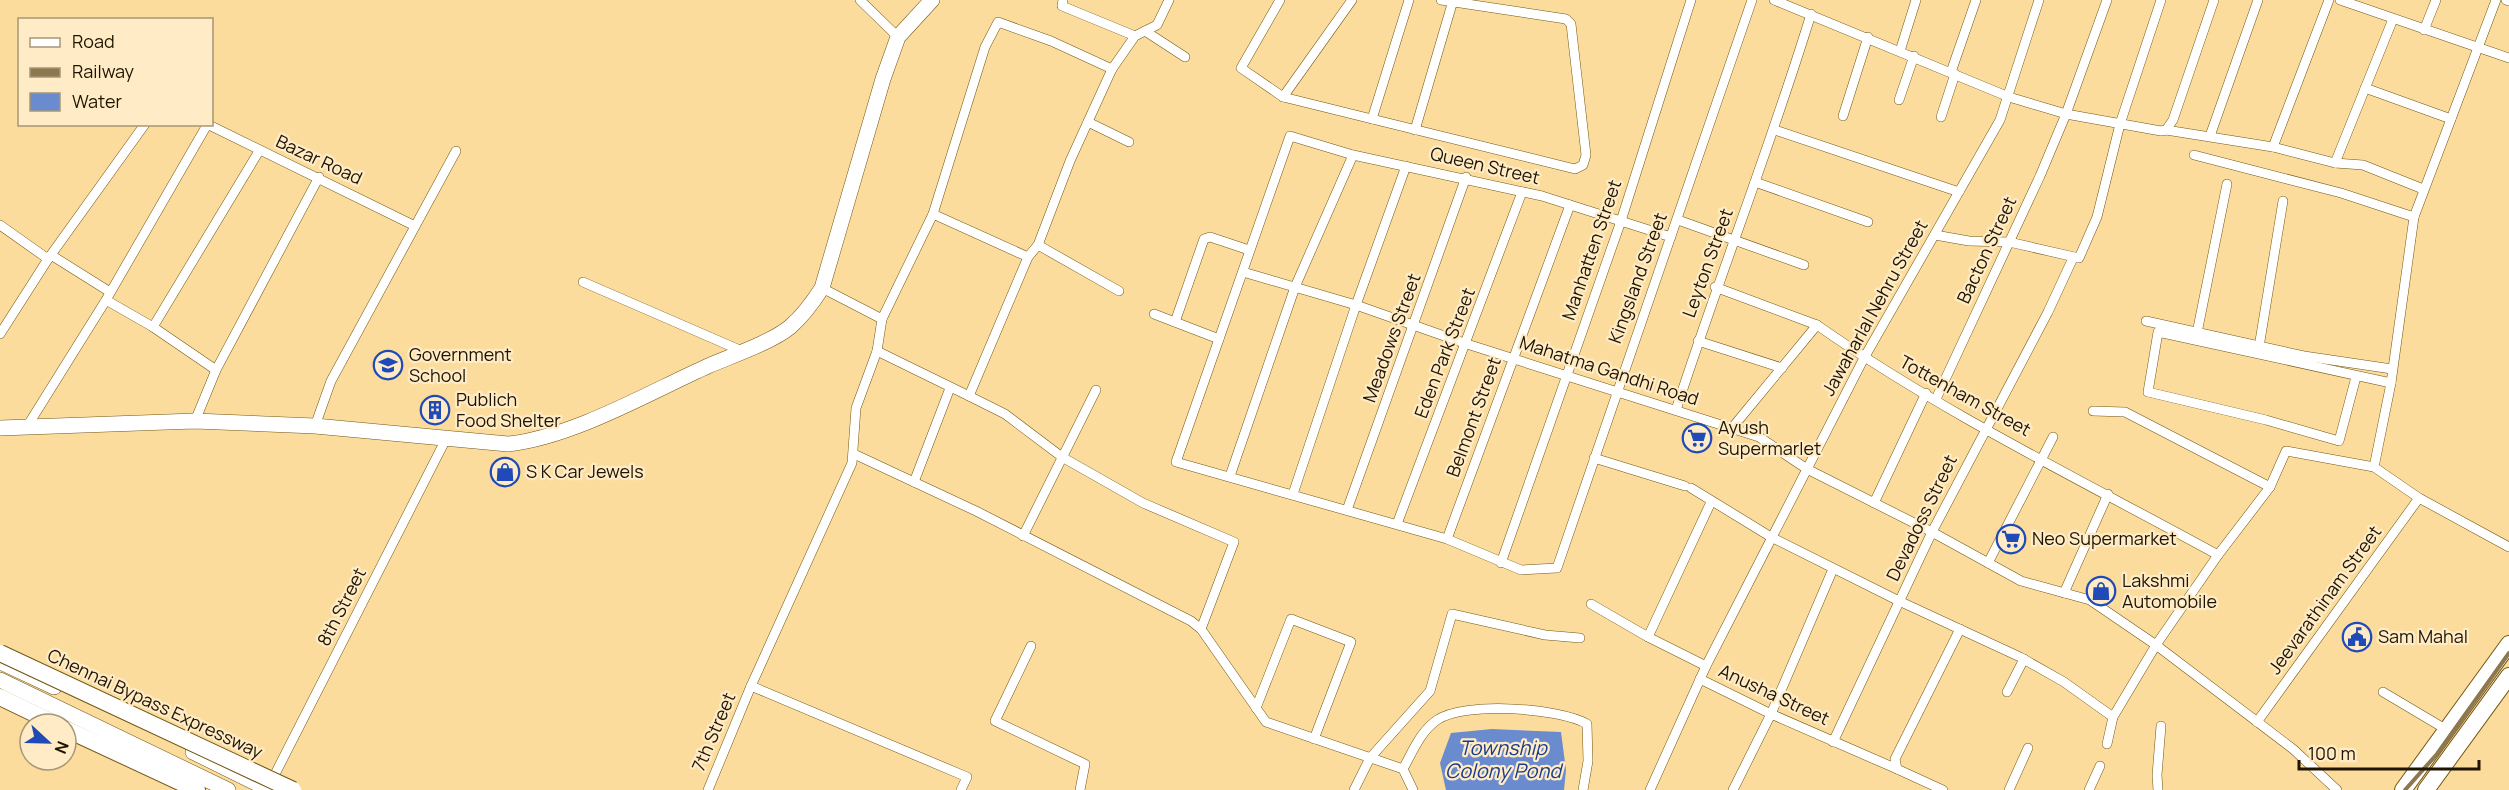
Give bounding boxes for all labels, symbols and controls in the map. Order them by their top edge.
legend [18,18,213,126]
text: Road [72,29,115,53]
text: Railway [72,59,134,83]
text: Water [72,89,122,113]
street label: Bazar Road [272,129,367,190]
street label: Queen Street [1428,141,1542,189]
street label: Manhatten Street [1556,176,1626,323]
street label: Bacton Street [1951,192,2021,307]
street label: Leyton Street [1676,205,1738,321]
street label: Kingsland Street [1602,209,1672,346]
street label: Jawaharlal Nehru Street [1816,215,1933,400]
street label: Meadows Street [1357,270,1426,406]
street label: Eden Park Street [1408,284,1480,421]
street label: Mahatma Gandhi Road [1517,330,1702,410]
place label: Government School [409,342,512,387]
school or university icon: Government School [372,349,404,381]
street label: Tottenham Street [1896,349,2035,441]
street label: Belmont Street [1440,353,1506,480]
place label: Publich Food Shelter [456,387,561,432]
building icon: Publich Food Shelter [419,394,451,426]
place label: Ayush Supermarlet [1718,415,1821,460]
supermarket icon: Ayush Supermarlet [1681,422,1713,454]
street label: Devadoss Street [1880,451,1962,585]
shop icon: S K Car Jewels [489,456,521,488]
place label: S K Car Jewels [526,459,644,483]
street label: Jeevarathinam Street [2262,520,2386,679]
supermarket icon: Neo Supermarket [1995,523,2027,555]
place label: Neo Supermarket [2032,526,2177,550]
street label: 8th Street [311,563,371,650]
place label: Lakshmi Automobile [2122,568,2217,613]
shop icon: Lakshmi Automobile [2085,575,2117,607]
public building icon: Sam Mahal [2341,621,2373,653]
place label: Sam Mahal [2378,624,2468,648]
street label: Chennai Bypass Expressway [44,643,267,764]
street label: Anusha Street [1715,658,1834,730]
street label: 7th Street [686,689,740,775]
north arrow [18,712,78,772]
scale bar [2299,733,2479,771]
water label: Township Colony Pond [1445,734,1564,784]
text: N [50,738,74,757]
text: 100 m [2308,741,2356,765]

